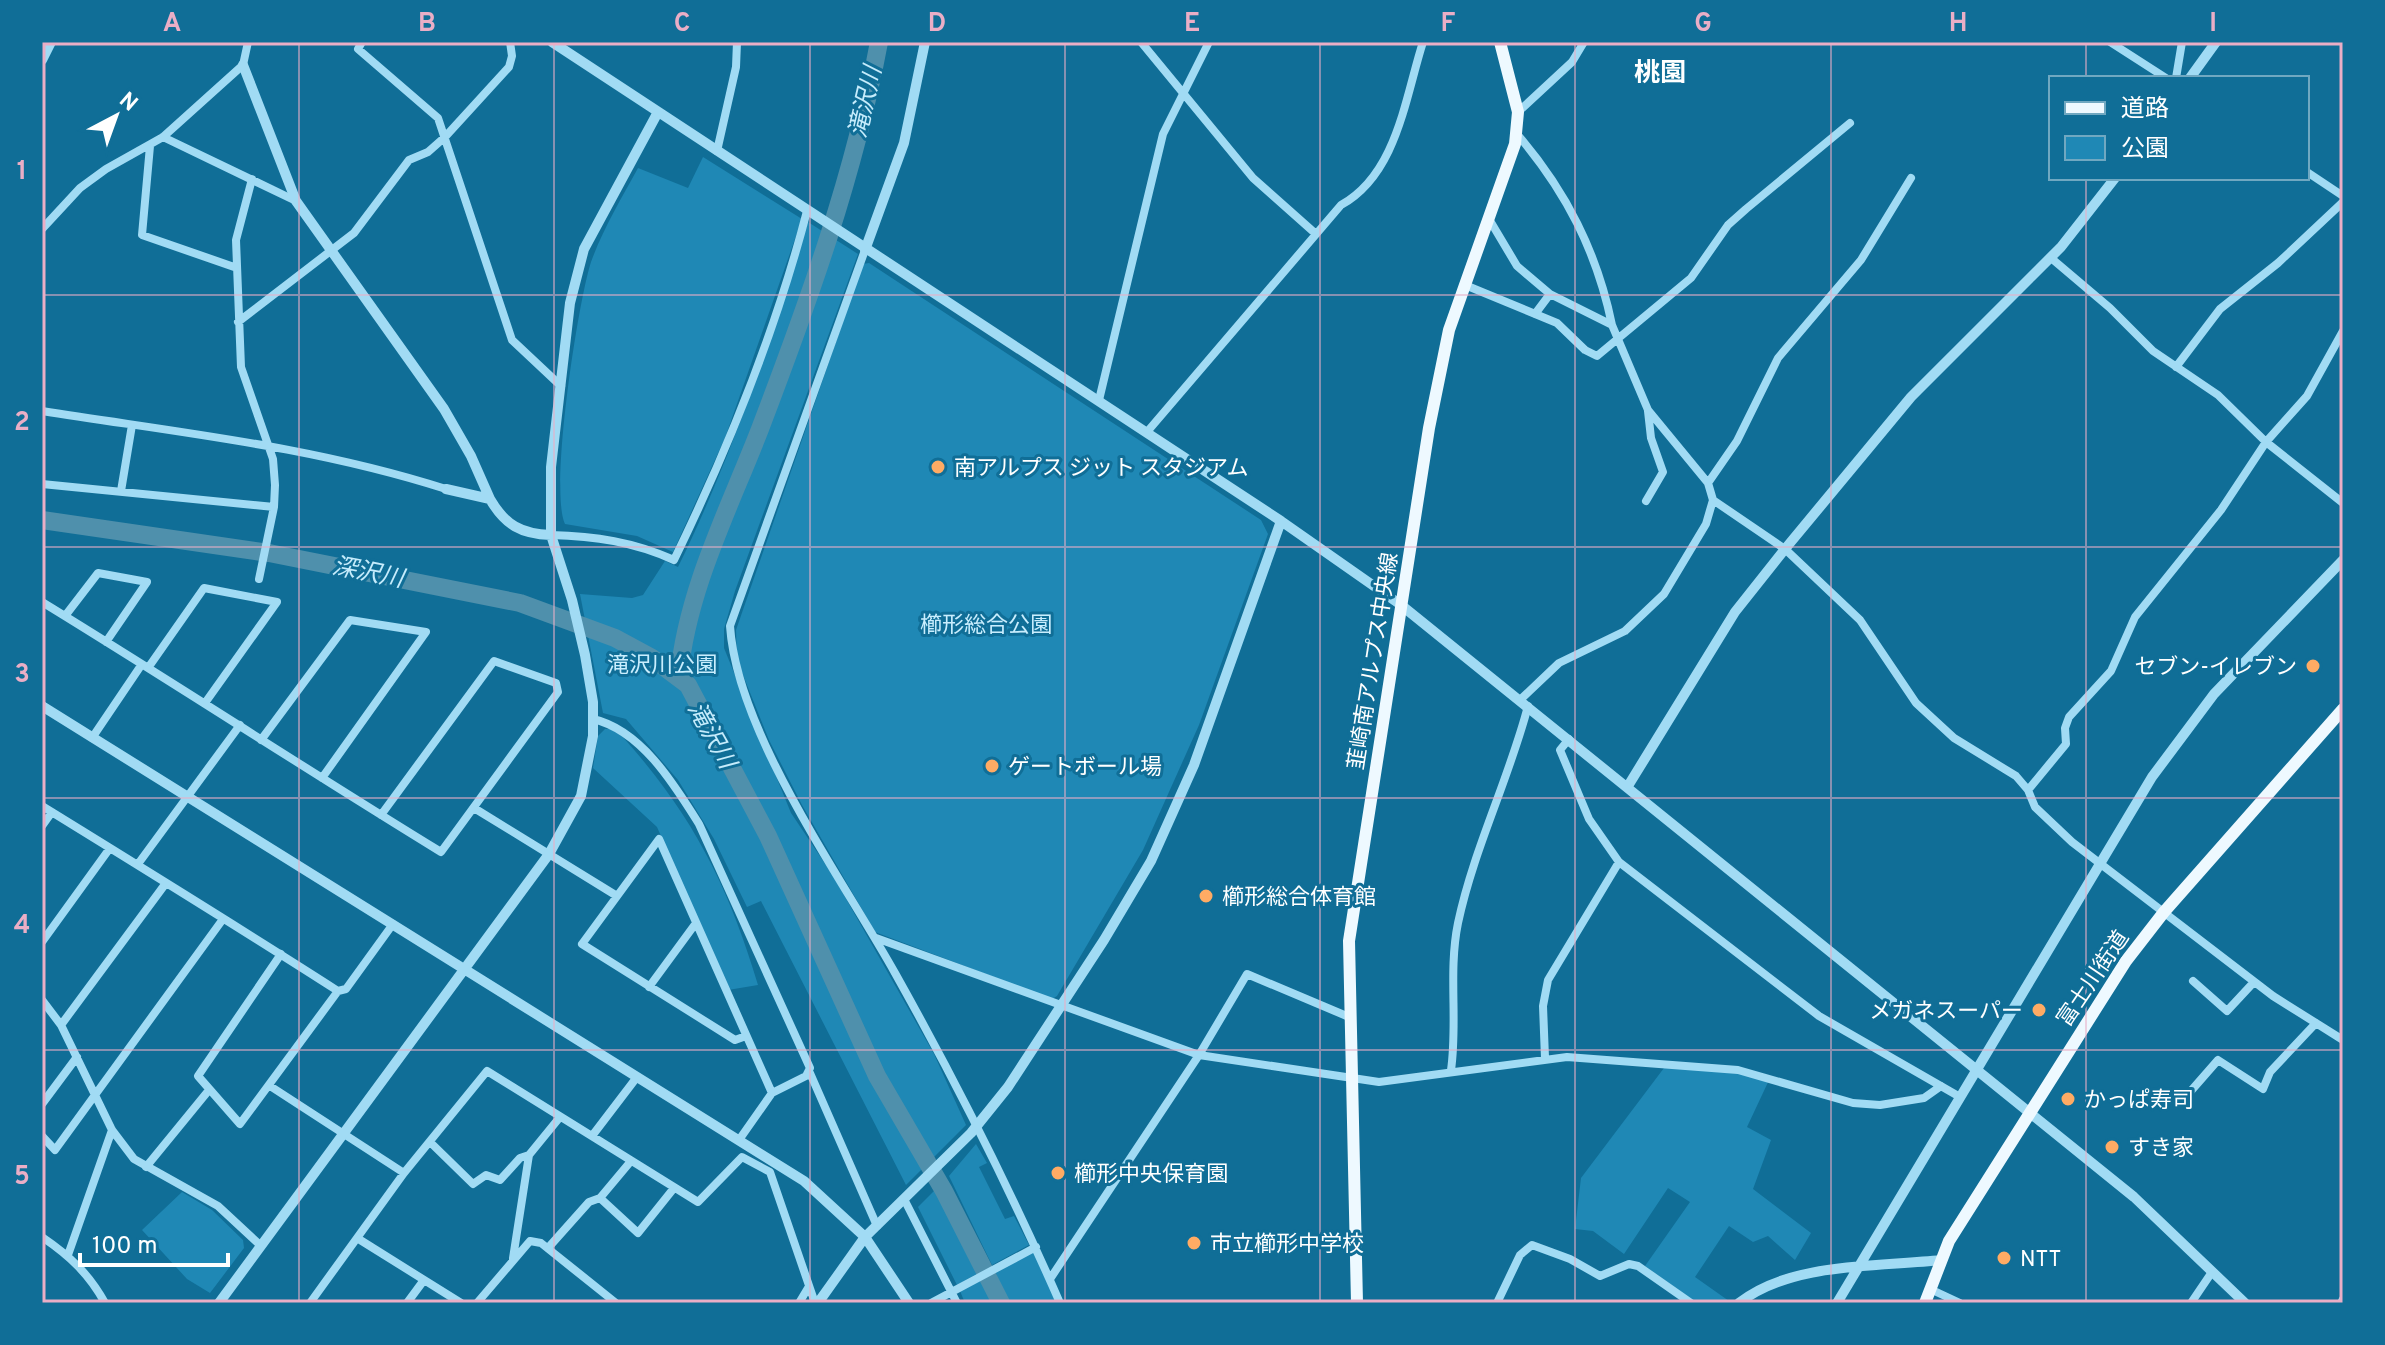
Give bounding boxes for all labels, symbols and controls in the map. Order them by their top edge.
text: A [163,8,181,41]
text: B [418,8,436,41]
text: C [674,8,690,41]
text: D [928,8,946,41]
text: E [1184,8,1200,41]
text: F [1441,8,1456,41]
text: G [1694,8,1712,41]
text: H [1949,8,1967,41]
text: I [2209,8,2217,41]
district label: 桃園 [1634,58,1686,91]
water label: 滝沢川 [844,61,890,141]
north arrow [76,76,156,156]
legend [2049,76,2309,180]
text: N [113,87,142,118]
text: 道路 [2121,95,2169,125]
text: 公園 [2121,135,2169,165]
text: 1 [17,156,27,189]
text: 2 [14,407,30,440]
place label: 南アルプス ジット スタジアム [954,456,1249,483]
marker: 南アルプス ジット スタジアム [929,458,947,476]
street label: 韮崎南アルプス中央線 [1344,551,1405,772]
water label: 深沢川 [329,552,409,596]
park label: 櫛形総合公園 [920,613,1052,640]
park label: 滝沢川公園 [607,653,717,680]
place label: セブン-イレブン [2134,655,2297,682]
marker: セブン-イレブン [2304,657,2322,675]
text: 3 [14,659,30,692]
water label: 滝沢川 [680,697,742,777]
place label: ゲートボール場 [1008,755,1162,782]
marker: ゲートボール場 [983,757,1001,775]
place label: 櫛形総合体育館 [1222,885,1376,912]
marker: 櫛形総合体育館 [1197,887,1215,905]
text: 4 [14,910,30,943]
street label: 富士川街道 [2052,926,2136,1033]
place label: メガネスーパー [1869,999,2023,1026]
marker: メガネスーパー [2030,1001,2048,1019]
place label: かっぱ寿司 [2084,1088,2194,1115]
marker: かっぱ寿司 [2059,1090,2077,1108]
place label: すき家 [2128,1136,2194,1163]
marker: すき家 [2103,1138,2121,1156]
text: 5 [14,1161,30,1194]
place label: 櫛形中央保育園 [1074,1162,1228,1189]
marker: 櫛形中央保育園 [1049,1164,1067,1182]
scale bar [80,1217,228,1267]
text: 100 m [92,1232,158,1262]
place label: 市立櫛形中学校 [1210,1232,1364,1259]
marker: 市立櫛形中学校 [1185,1234,1203,1252]
place label: NTT [2020,1247,2061,1274]
marker: NTT [1995,1249,2013,1267]

